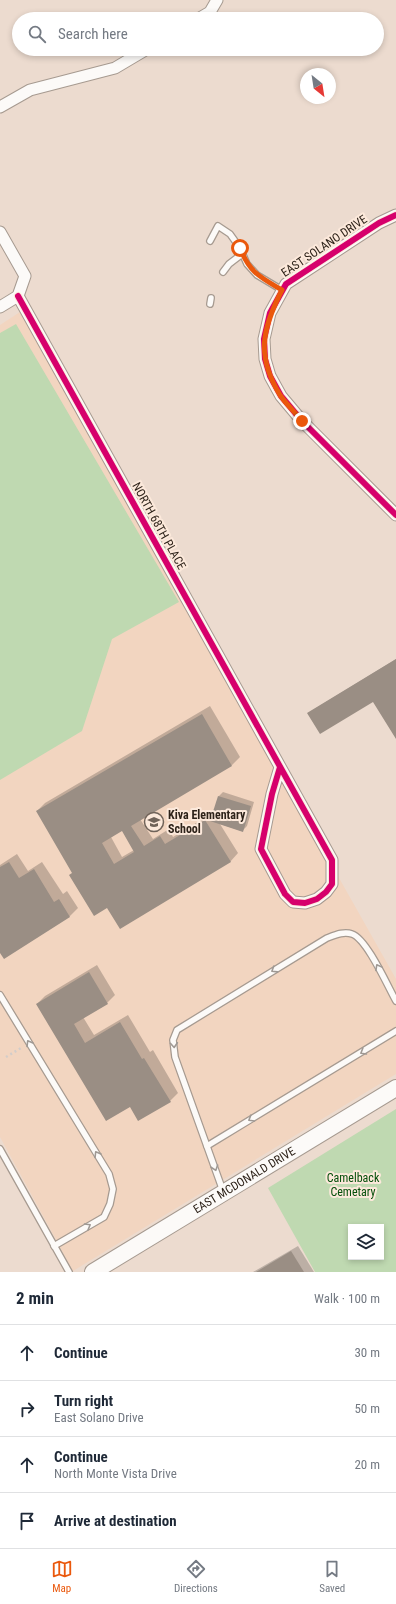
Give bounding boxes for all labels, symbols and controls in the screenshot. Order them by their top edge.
search box [12,12,384,56]
icon: search [26,23,48,45]
text: Search here [58,25,128,43]
north arrow [300,68,336,104]
street label: EAST SOLANO DRIVE [278,212,370,280]
route start [231,239,249,257]
route end [293,412,311,430]
street label: NORTH 68TH PLACE [129,480,189,572]
place label: Kiva Elementary School [168,808,246,836]
school or university icon: Kiva Elementary School [143,811,165,833]
one-way arrow [375,964,382,971]
one-way arrow [271,966,278,973]
one-way arrow [26,1040,34,1047]
one-way arrow [169,1042,178,1048]
one-way arrow [360,1047,367,1054]
one-way arrow [249,1114,256,1121]
street label: EAST MCDONALD DRIVE [191,1144,298,1216]
one-way arrow [94,1151,101,1158]
one-way arrow [210,1164,218,1171]
park label: Camelback Cemetary [327,1171,380,1199]
one-way arrow [84,1224,91,1231]
map controls [348,1224,384,1260]
button: layers [348,1224,384,1260]
text: 2 min [16,1288,54,1308]
text: Walk · 100 m [314,1291,380,1306]
icon: ahead [16,1342,38,1364]
text: Continue [54,1344,108,1362]
text: 30 m [354,1345,380,1360]
text: Turn right [54,1392,113,1410]
icon: right [16,1398,38,1420]
text: 50 m [354,1401,380,1416]
text: East Solano Drive [54,1410,144,1425]
text: Continue [54,1448,108,1466]
icon: ahead [16,1454,38,1476]
text: 20 m [354,1457,380,1472]
text: North Monte Vista Drive [54,1466,177,1481]
icon: arrive [16,1510,38,1532]
text: Arrive at destination [54,1512,177,1530]
tab: Map [51,1558,73,1595]
tab: Directions [174,1558,218,1595]
tab: Saved [319,1558,345,1595]

